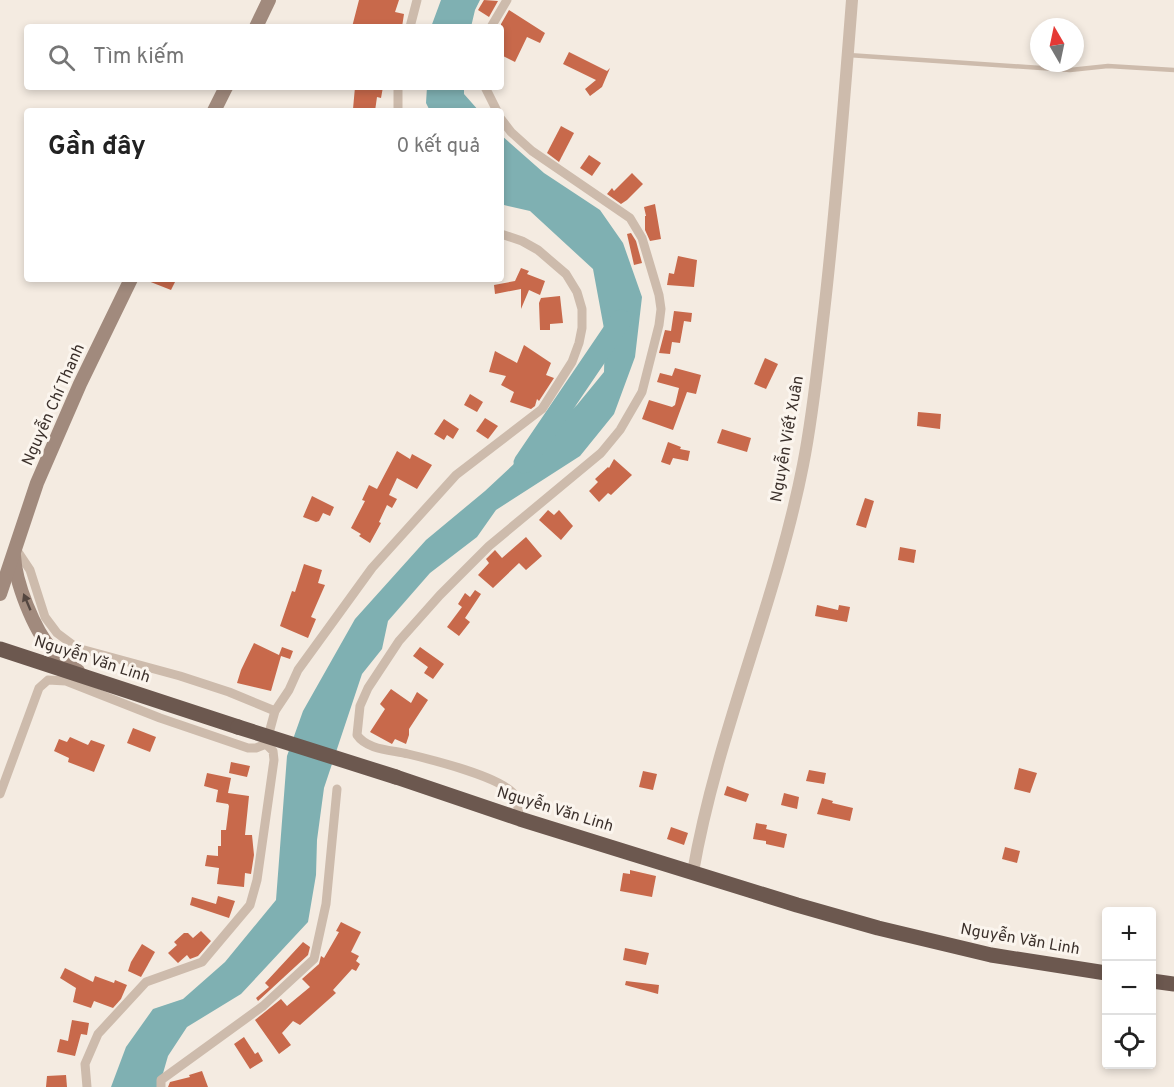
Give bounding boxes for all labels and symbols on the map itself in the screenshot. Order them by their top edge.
north arrow [1030,18,1084,72]
street label: Nguyễn Chí Thanh [16,340,90,469]
street label: Nguyễn Viết Xuân [765,374,809,504]
one-way arrow [22,593,31,611]
street label: Nguyễn Văn Linh [31,630,153,688]
street label: Nguyễn Văn Linh [494,781,616,837]
street label: Nguyễn Văn Linh [959,918,1082,960]

